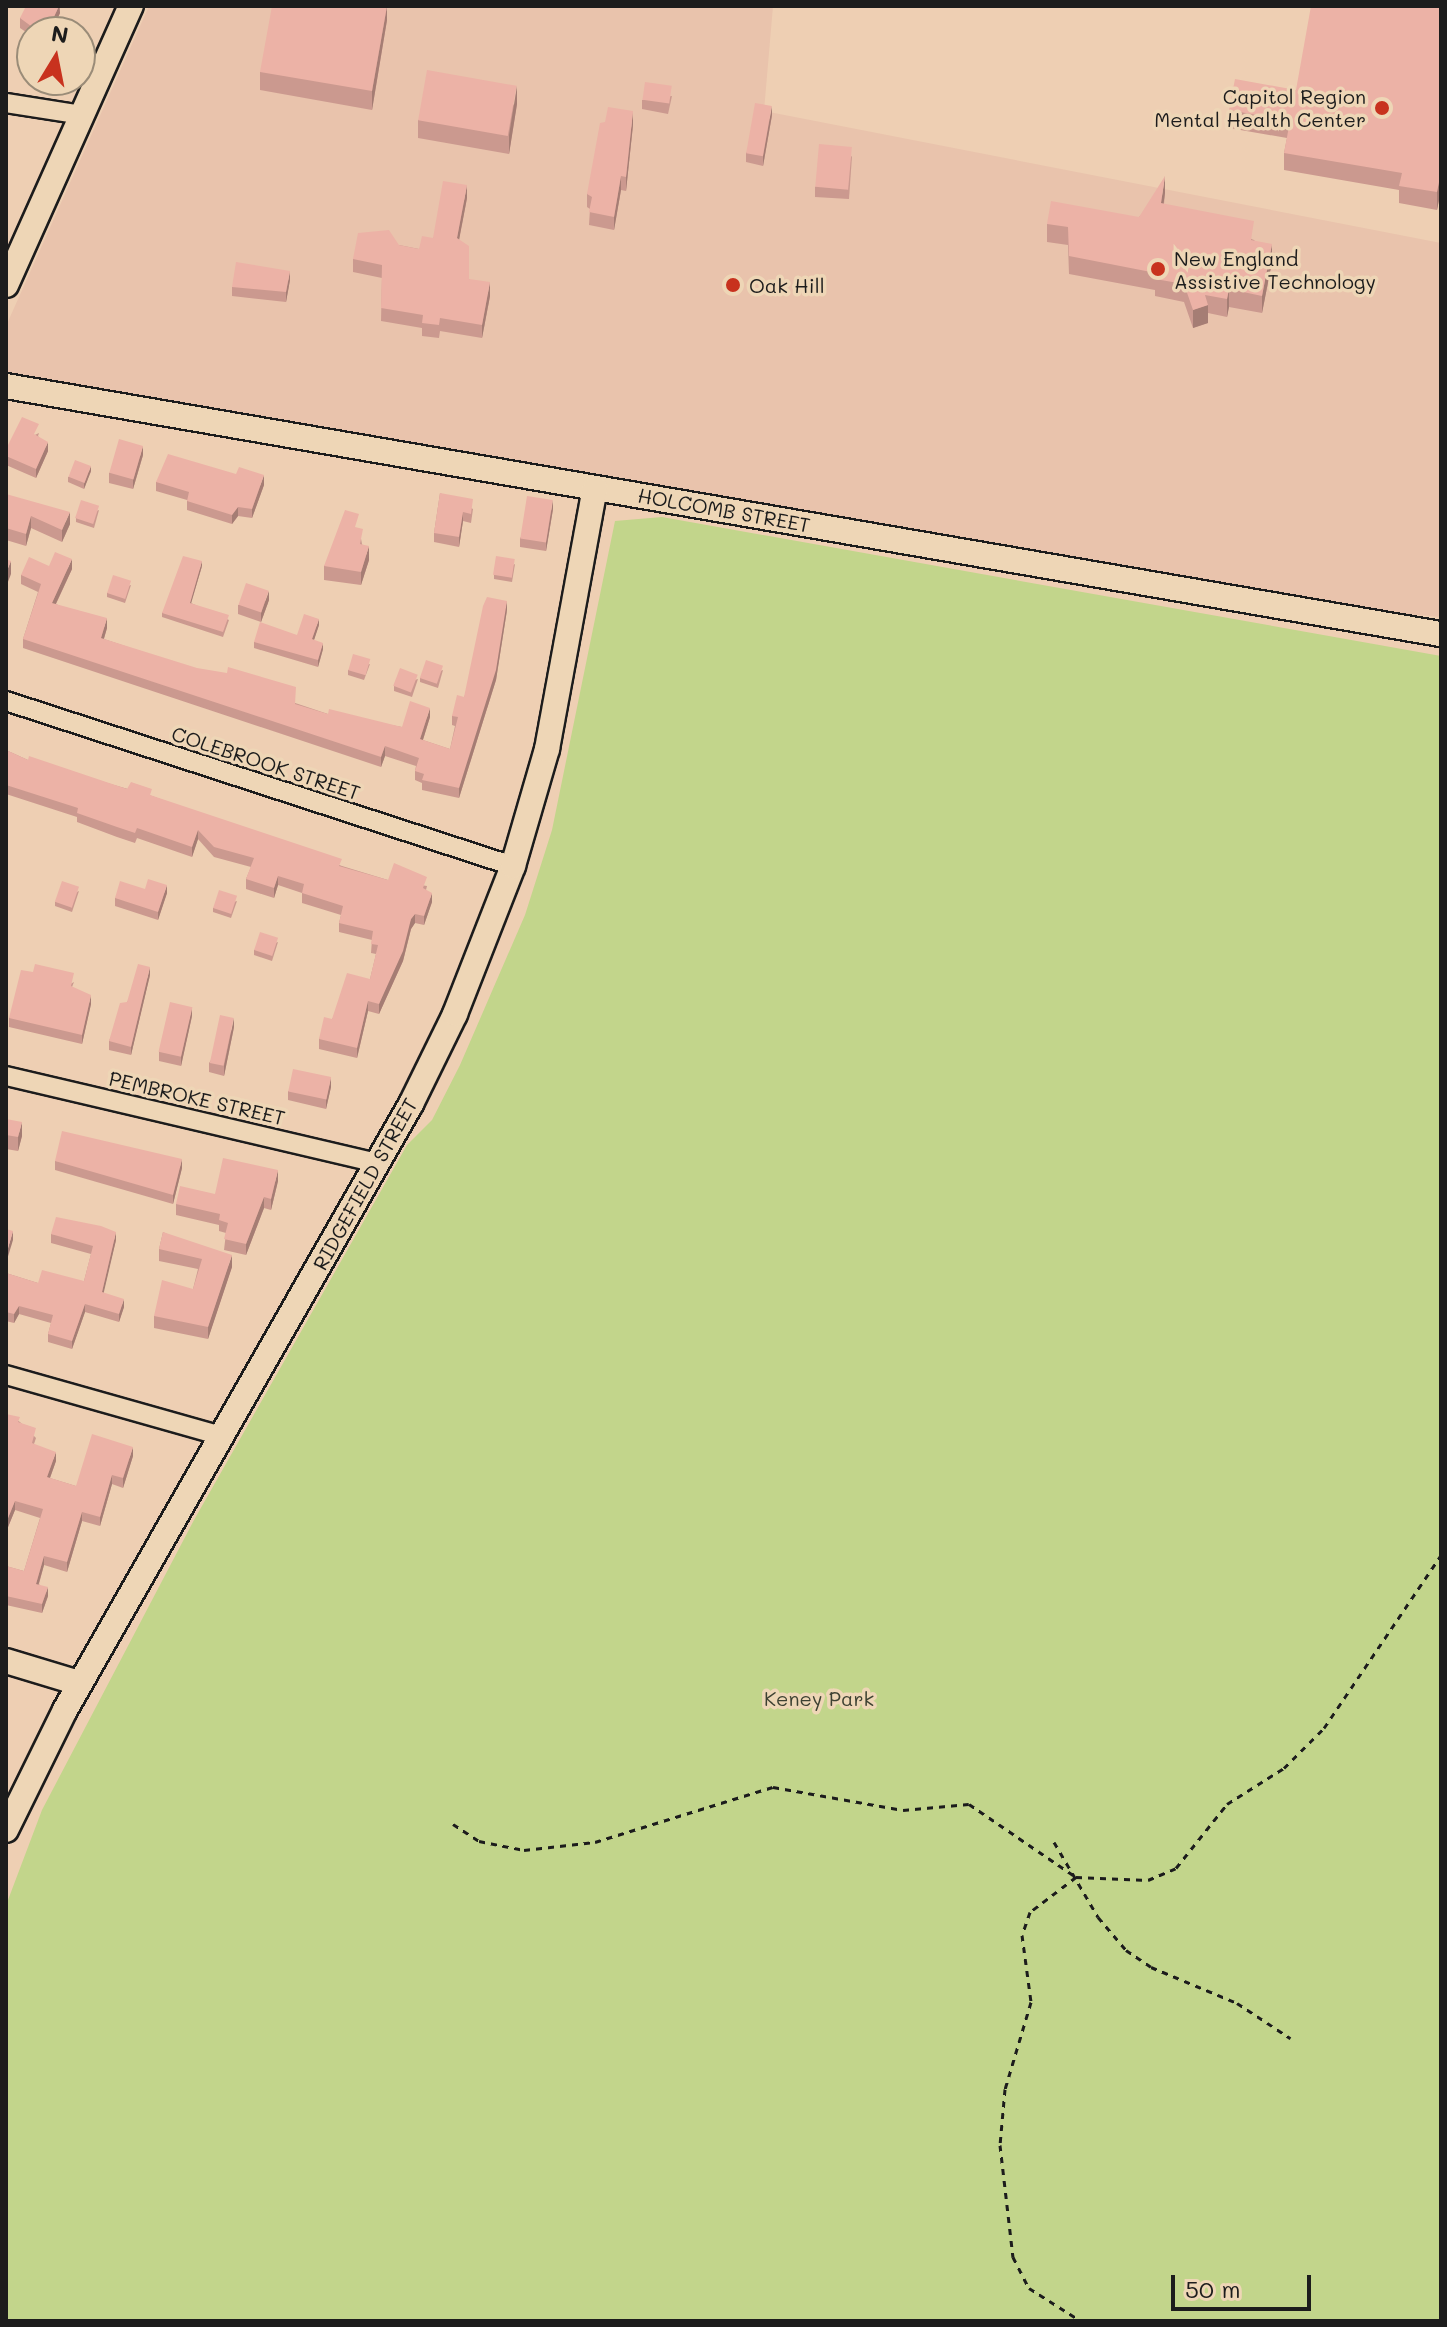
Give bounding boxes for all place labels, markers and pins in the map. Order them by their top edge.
place label: Capitol Region Mental Health Center [1154,84,1366,131]
marker: Capitol Region Mental Health Center [1373,99,1391,117]
place label: New England Assistive Technology [1174,246,1376,293]
marker: New England Assistive Technology [1149,260,1167,278]
place label: Oak Hill [749,273,825,297]
marker: Oak Hill [724,276,742,294]

